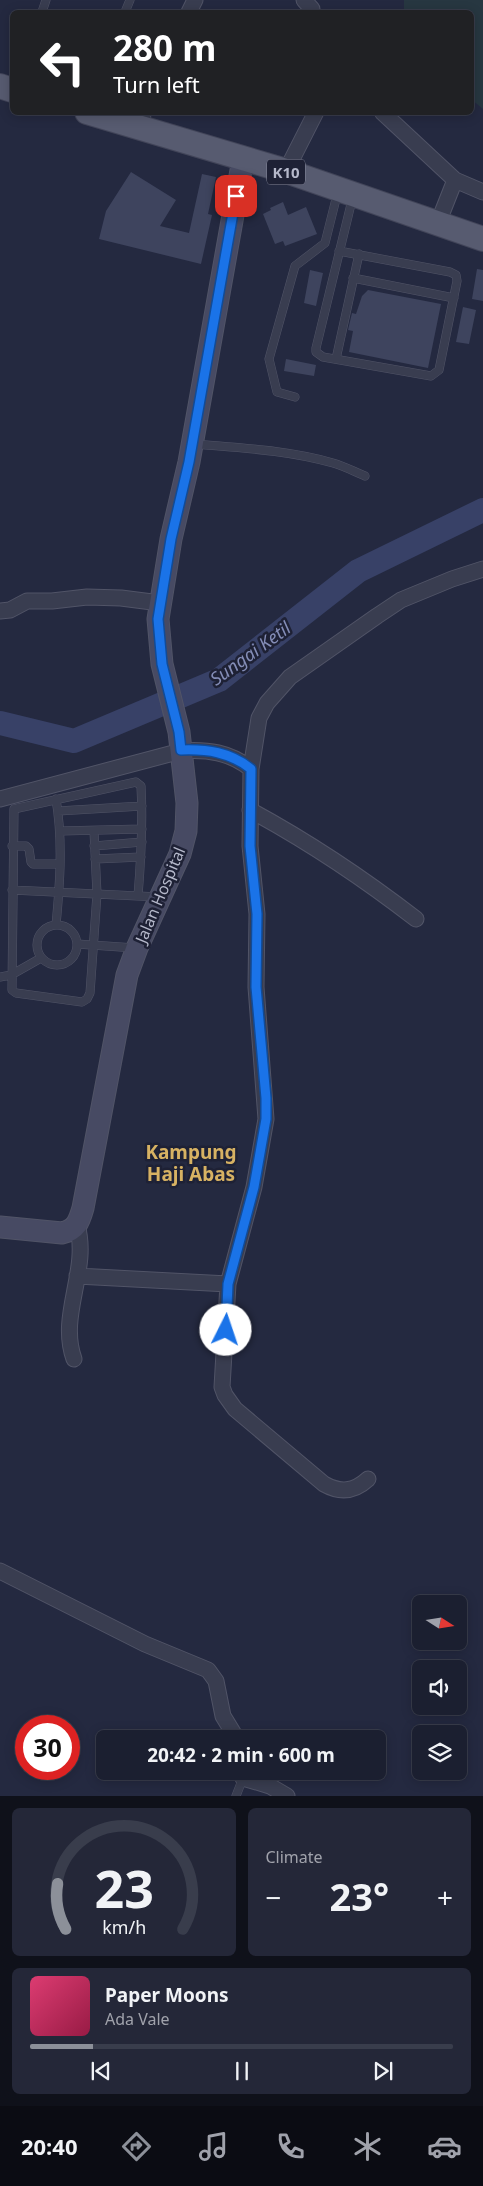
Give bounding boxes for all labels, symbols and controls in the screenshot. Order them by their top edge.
text: 280 m [113,24,216,71]
icon: left [30,30,95,95]
text: Turn left [113,69,200,99]
road number: K10 [267,160,305,184]
pin [215,175,257,217]
icon: arrive [222,182,250,210]
water label: Sungai Ketil [205,615,295,690]
street label: Jalan Hospital [129,844,190,948]
district label: Kampung Haji Abas [145,1139,237,1187]
position arrow [199,1303,251,1355]
north arrow [412,1595,468,1650]
map controls [412,1595,467,1780]
button: sound [412,1660,467,1715]
speed limit sign: 30 [15,1715,80,1780]
button: layers [412,1725,467,1780]
text: 20:42 · 2 min · 600 m [147,1742,335,1768]
text: Climate [266,1846,323,1868]
text: 23 [94,1852,154,1923]
text: 23° [329,1870,389,1922]
text: − [266,1878,282,1916]
text: + [437,1878,453,1916]
text: km/h [102,1915,146,1939]
text: Paper Moons [105,1982,229,2008]
text: Ada Vale [105,2008,170,2030]
icon: previous [87,2057,115,2085]
icon: pause [228,2057,256,2085]
icon: next [369,2057,397,2085]
icon: directions [119,2129,154,2164]
icon: music [196,2129,231,2164]
icon: phone [273,2129,308,2164]
icon: climate [350,2129,385,2164]
icon: car [427,2129,462,2164]
text: 20:40 [21,2131,77,2161]

